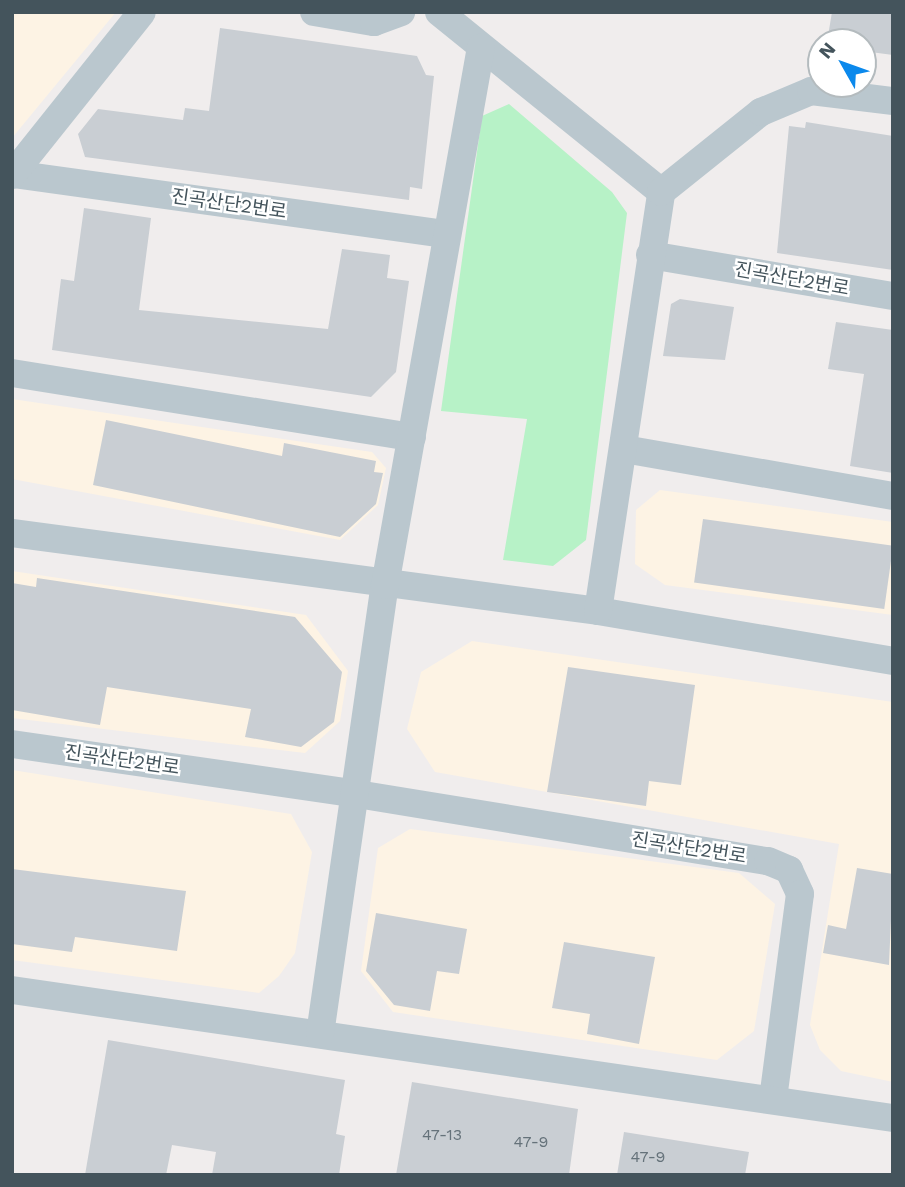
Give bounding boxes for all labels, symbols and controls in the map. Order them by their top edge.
north arrow [807,28,877,98]
text: N [814,38,840,63]
street label: 진곡산단2번로 [170,185,288,223]
street label: 진곡산단2번로 [733,258,851,300]
street label: 진곡산단2번로 [63,741,181,779]
street label: 진곡산단2번로 [630,828,748,868]
house number: 47-13 [422,1125,462,1145]
house number: 47-9 [514,1132,548,1152]
house number: 47-9 [631,1147,665,1167]

